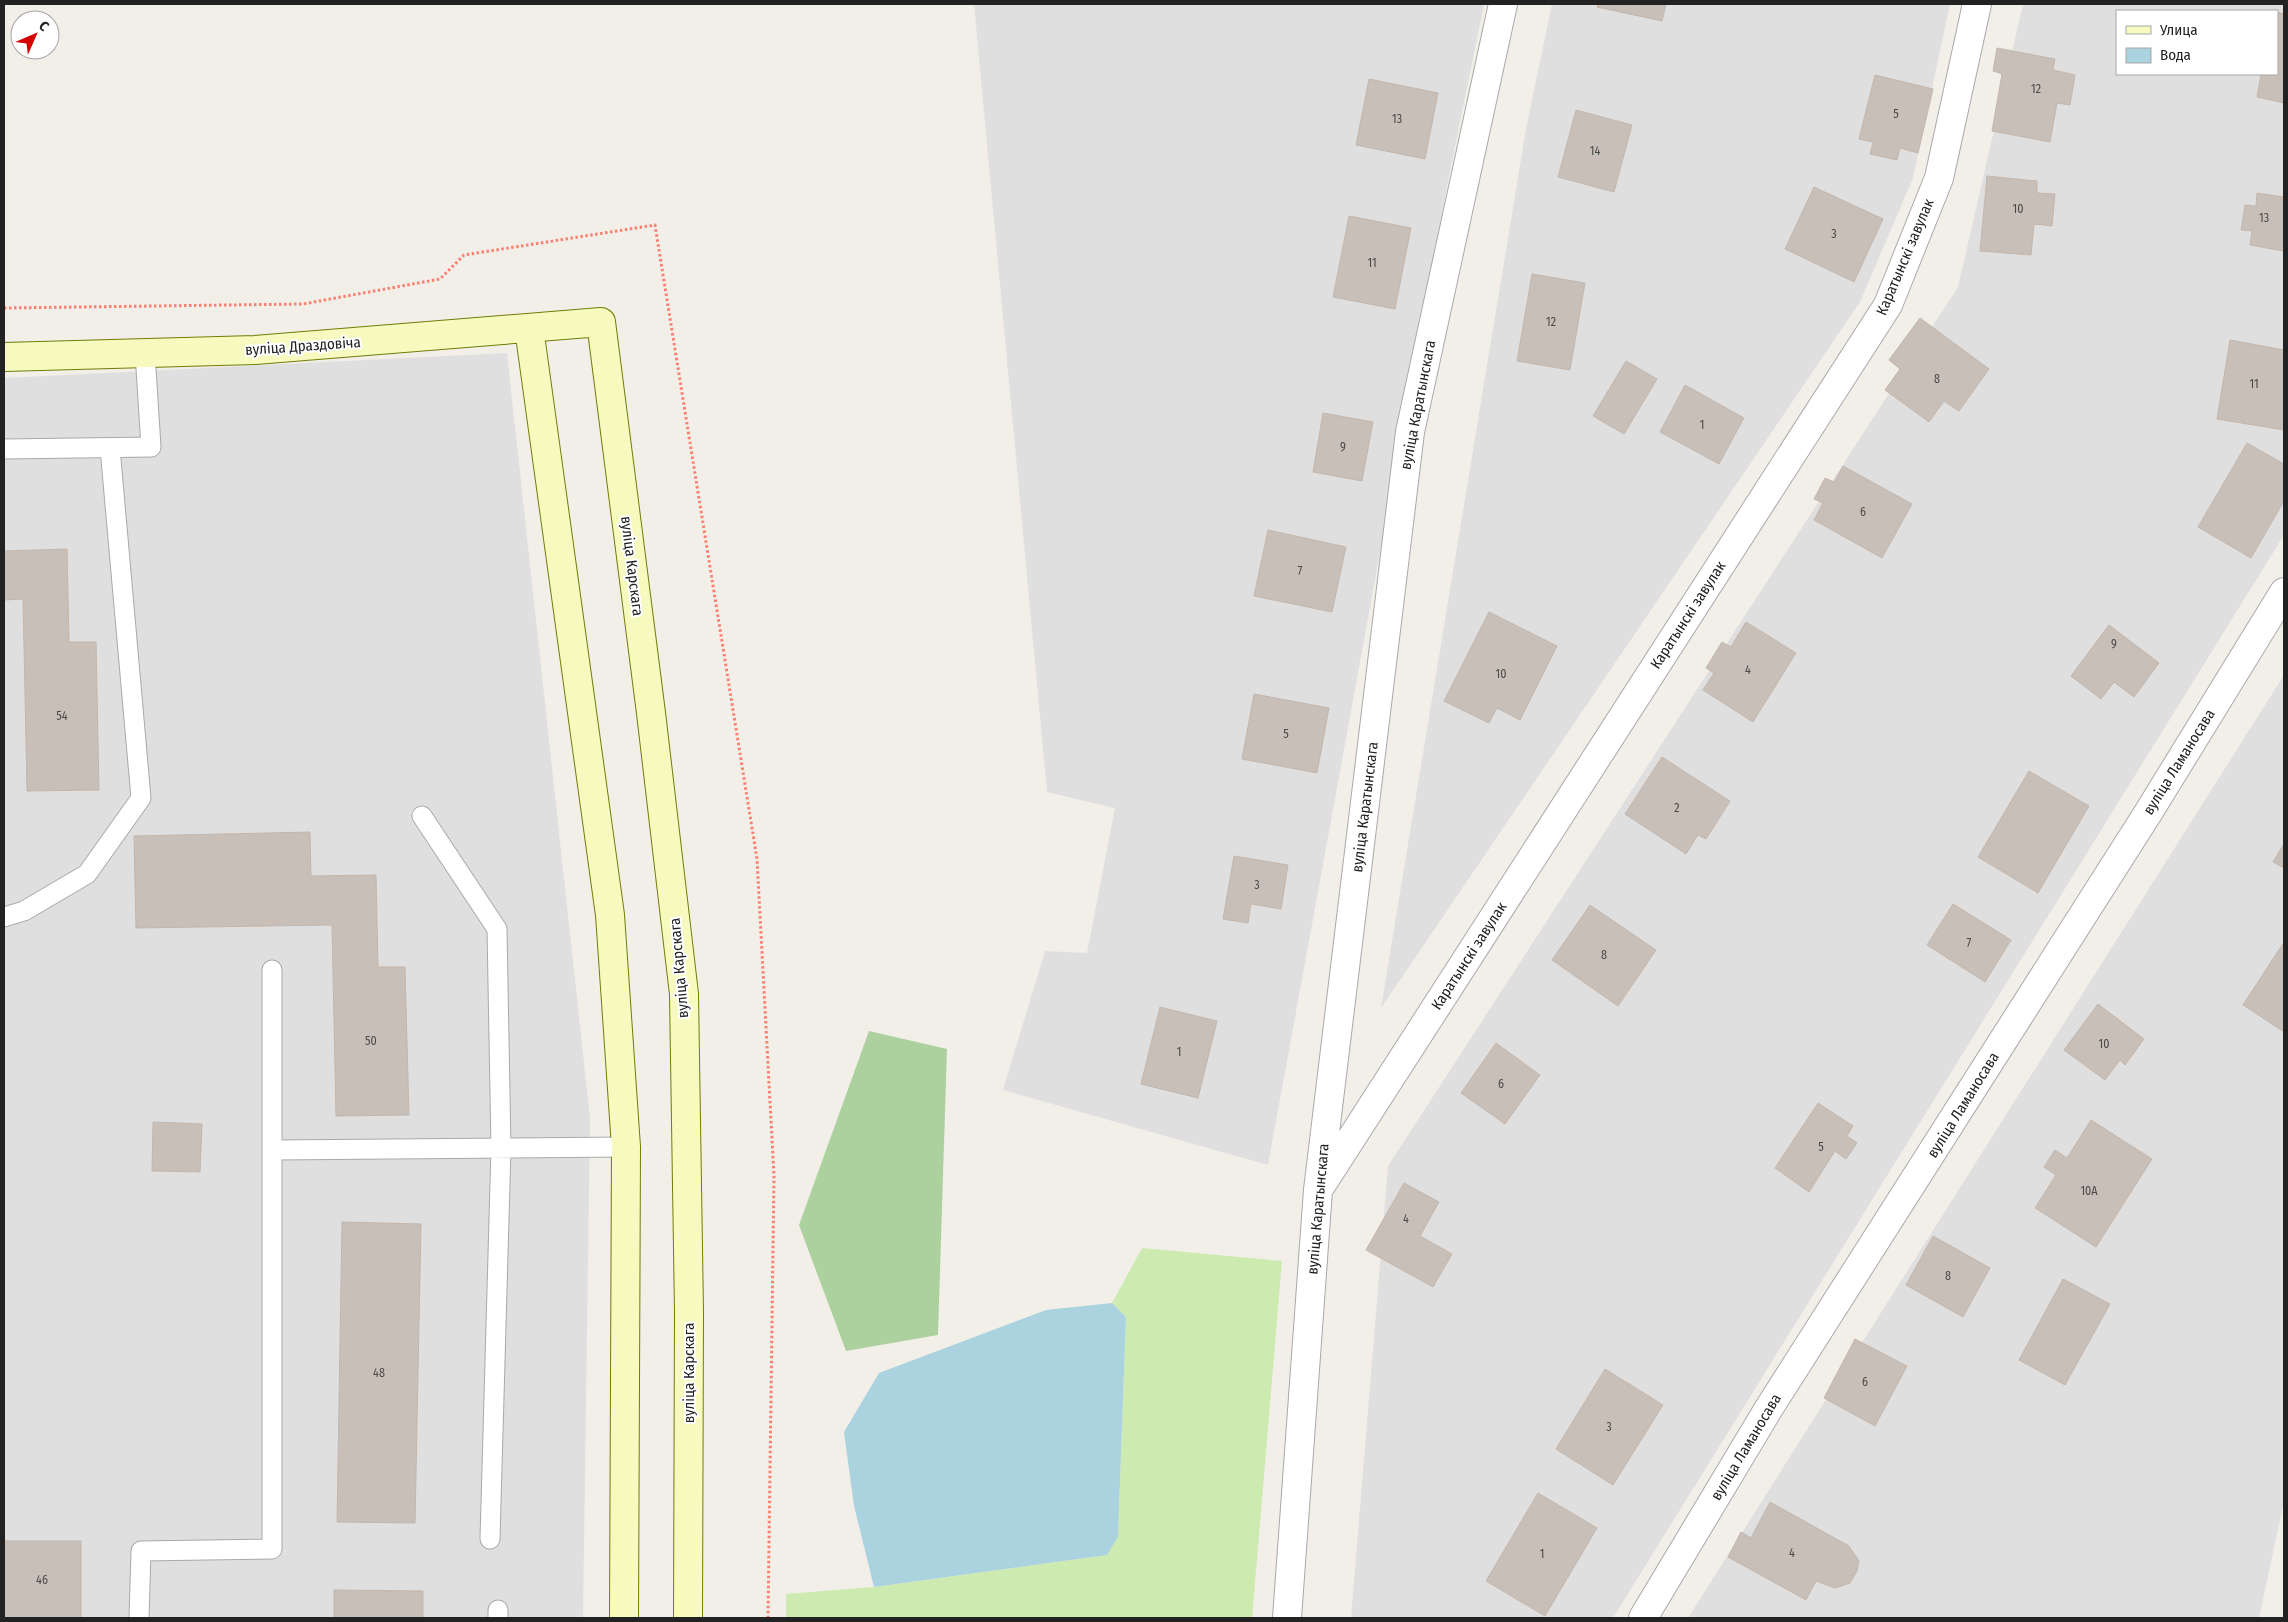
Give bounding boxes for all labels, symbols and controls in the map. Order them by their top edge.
north arrow [10,10,60,60]
legend [2116,10,2278,75]
text: С [35,18,53,35]
text: Улица [2159,21,2198,39]
text: Вода [2160,46,2191,64]
house number: 12 [2031,82,2041,96]
house number: 5 [1893,107,1899,121]
house number: 13 [1392,112,1402,126]
house number: 14 [1590,144,1600,158]
street label: Каратынскі завулак [1872,196,1938,318]
house number: 10 [2013,202,2023,216]
house number: 13 [2259,211,2269,225]
house number: 3 [1831,227,1837,241]
house number: 11 [1367,256,1377,270]
house number: 12 [1546,315,1556,329]
street label: вуліца Драздовіча [245,333,361,359]
street label: вуліца Каратынскага [1397,339,1439,471]
house number: 8 [1934,372,1940,386]
house number: 11 [2249,377,2259,391]
house number: 1 [1700,418,1704,432]
house number: 9 [1340,440,1346,454]
house number: 6 [1860,505,1866,519]
street label: вуліца Карскага [617,515,647,617]
street label: Каратынскі завулак [1646,558,1730,672]
house number: 7 [1298,564,1303,578]
house number: 9 [2111,637,2117,651]
house number: 4 [1745,663,1751,677]
house number: 10 [1496,667,1506,681]
street label: вуліца Ламаносава [2139,706,2219,818]
house number: 54 [56,709,68,723]
house number: 5 [1283,727,1289,741]
street label: вуліца Каратынскага [1348,741,1382,873]
house number: 2 [1674,801,1680,815]
house number: 3 [1254,878,1260,892]
street label: Каратынскі завулак [1427,899,1511,1013]
street label: вуліца Карскага [666,917,692,1019]
house number: 7 [1967,936,1972,950]
house number: 8 [1601,948,1607,962]
house number: 50 [365,1034,377,1048]
house number: 10 [2099,1037,2109,1051]
house number: 1 [1177,1045,1181,1059]
street label: вуліца Ламаносава [1923,1049,2003,1161]
house number: 6 [1498,1077,1504,1091]
house number: 5 [1818,1140,1824,1154]
street label: вуліца Каратынскага [1303,1143,1333,1275]
house number: 10А [2080,1184,2098,1198]
house number: 4 [1403,1212,1409,1226]
house number: 8 [1945,1269,1951,1283]
street label: вуліца Карскага [680,1323,698,1423]
house number: 48 [373,1366,385,1380]
house number: 6 [1862,1375,1868,1389]
street label: вуліца Ламаносава [1707,1390,1785,1504]
house number: 3 [1606,1420,1612,1434]
house number: 4 [1789,1546,1795,1560]
house number: 1 [1540,1547,1544,1561]
house number: 46 [36,1573,48,1587]

